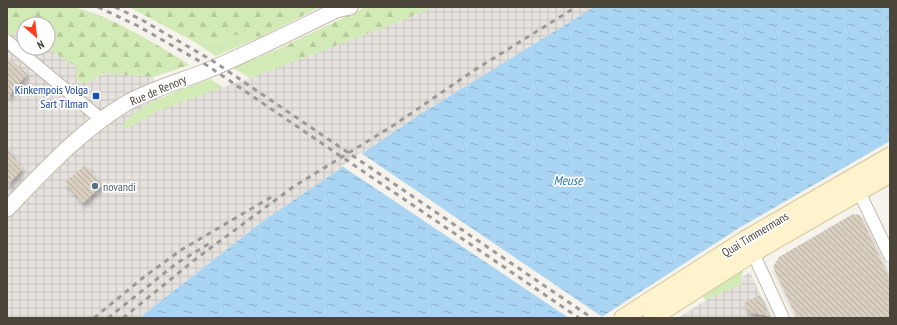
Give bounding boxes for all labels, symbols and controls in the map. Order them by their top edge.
north arrow [16,16,56,56]
text: N [35,37,47,52]
street label: Rue de Renory [128,71,189,109]
place label: Kinkempois Volga Sart Tilman [15,82,88,111]
marker: Kinkempois Volga Sart Tilman [91,91,101,101]
water label: Meuse [553,172,584,189]
place label: novandi [103,179,136,194]
marker: novandi [90,181,100,191]
street label: Quai Timmermans [719,208,791,260]

